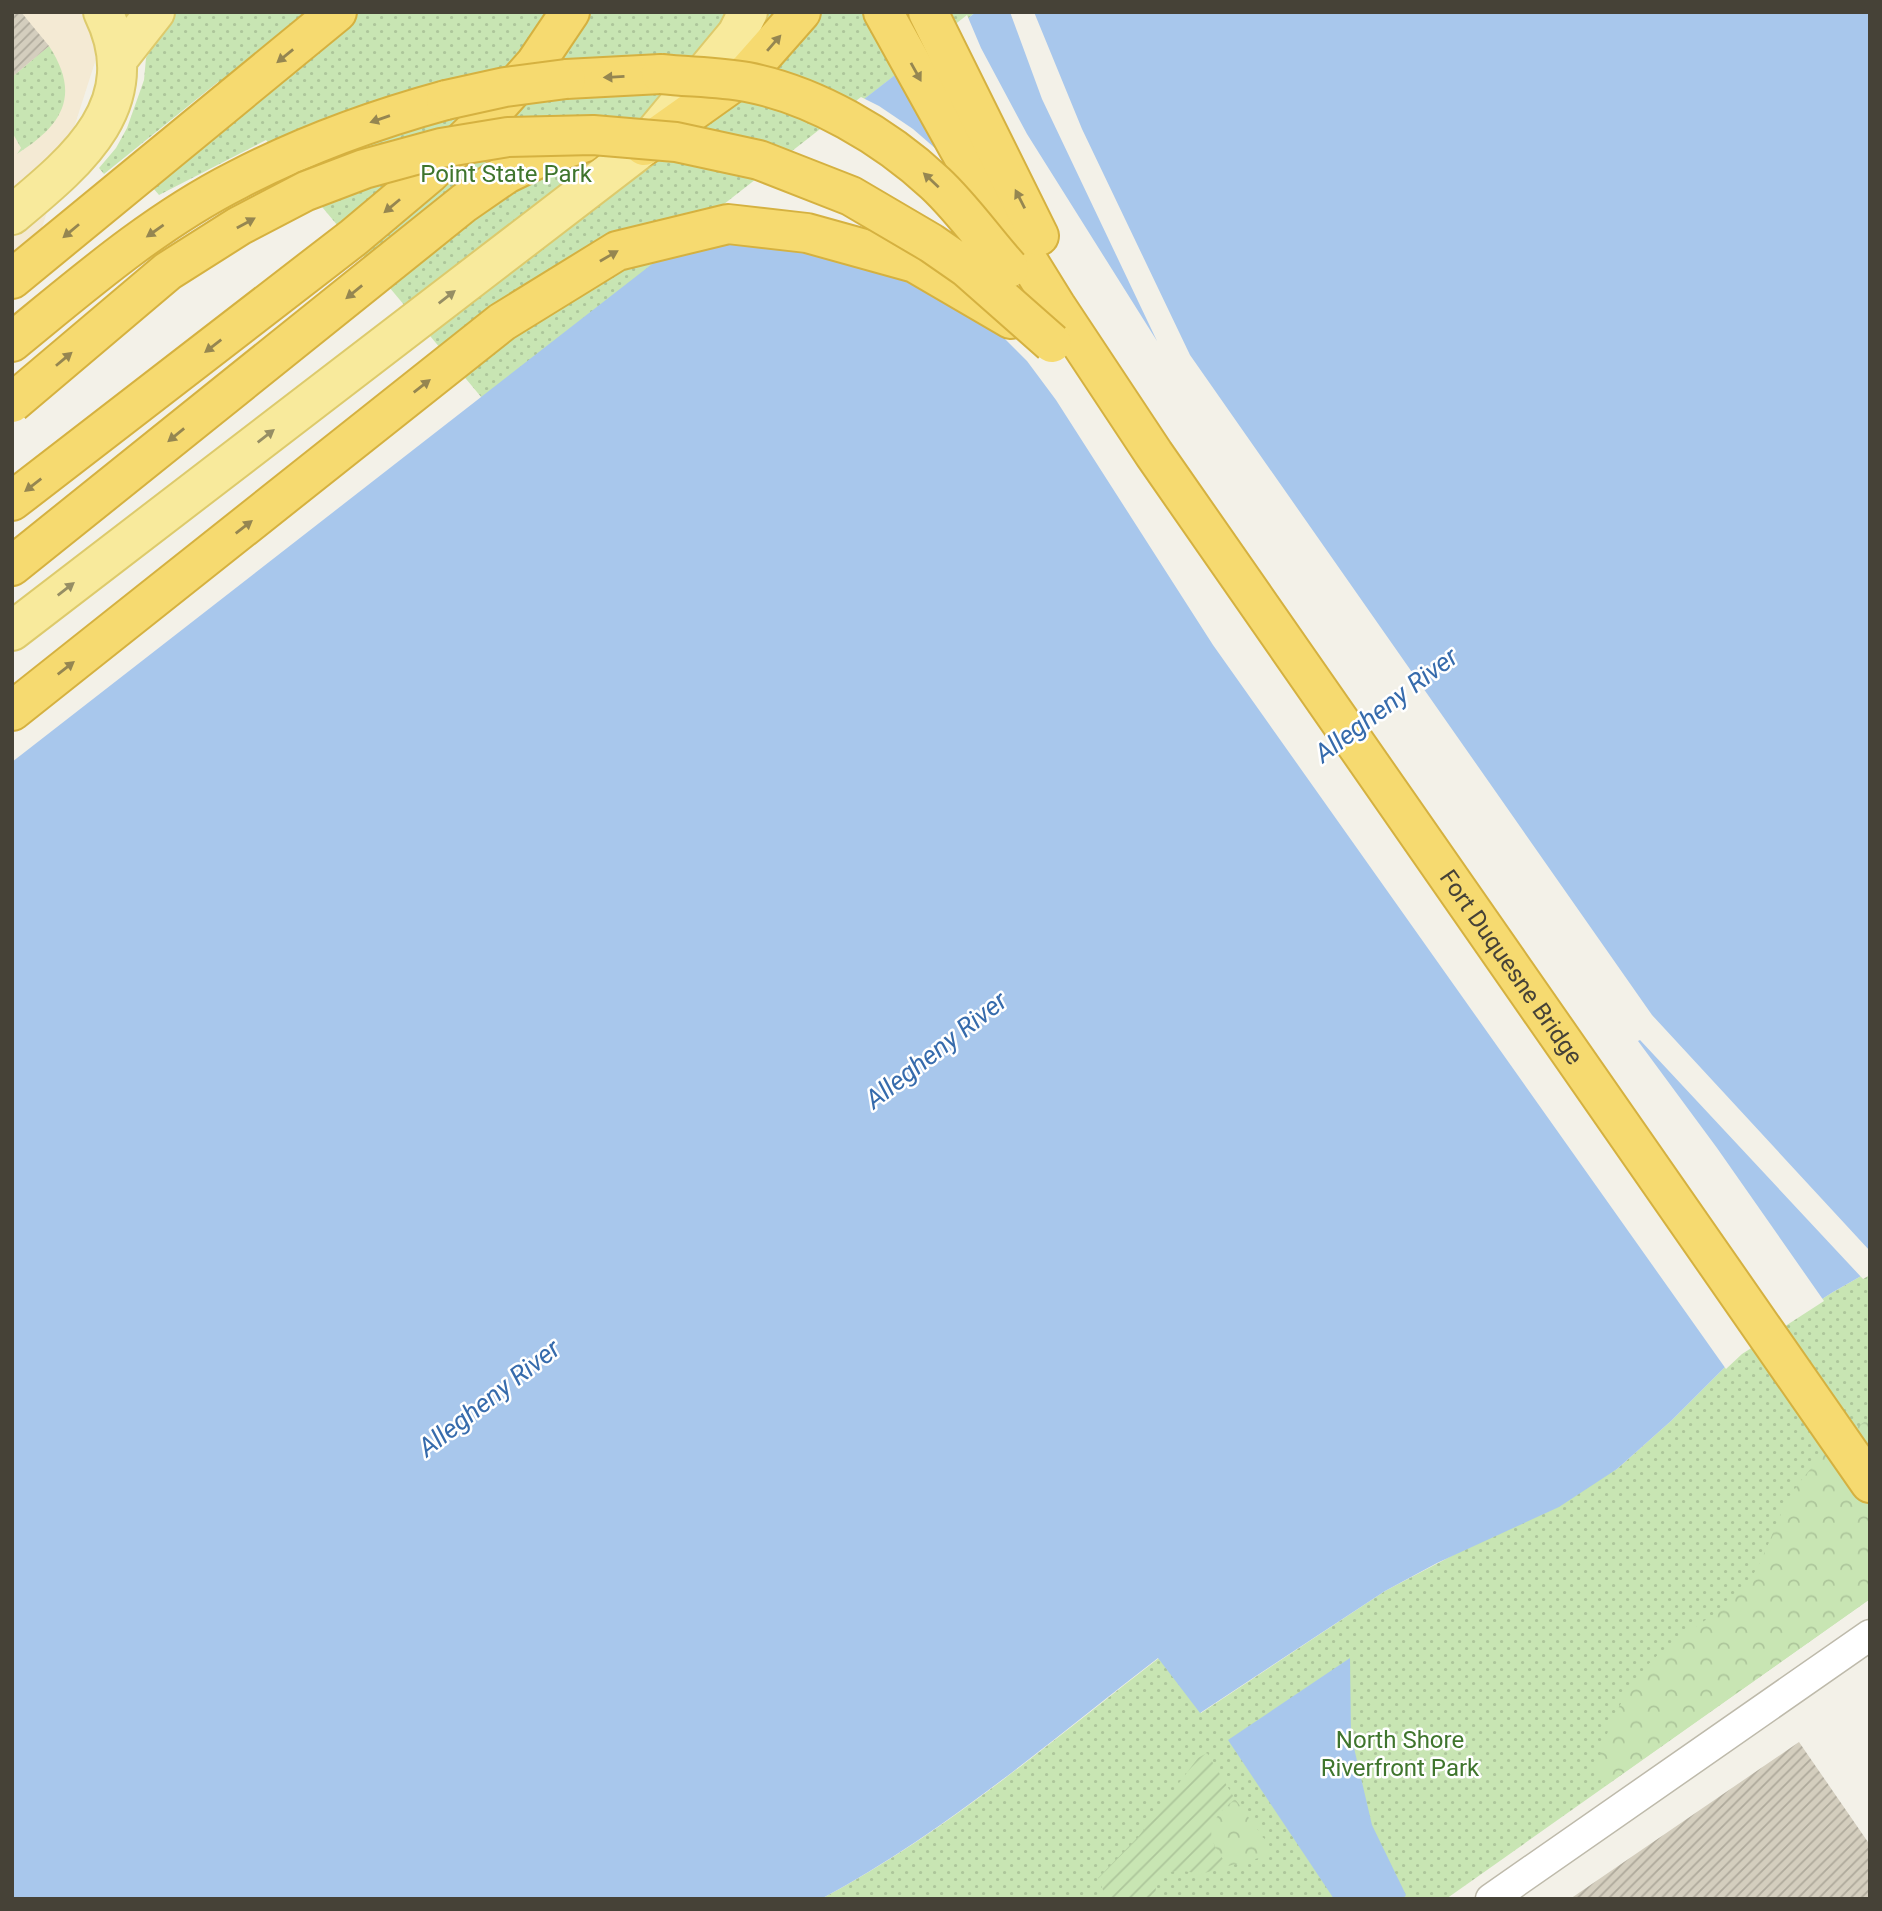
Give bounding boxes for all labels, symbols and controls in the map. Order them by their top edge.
one-way arrow [766,34,782,52]
one-way arrow [276,48,294,63]
one-way arrow [910,62,922,82]
one-way arrow [602,72,624,83]
one-way arrow [370,114,391,125]
park label: Point State Park [420,160,593,188]
one-way arrow [922,172,940,188]
one-way arrow [1015,188,1027,208]
one-way arrow [383,198,400,213]
one-way arrow [236,217,256,229]
one-way arrow [62,223,80,238]
one-way arrow [146,224,164,238]
one-way arrow [599,250,619,262]
one-way arrow [345,285,363,300]
one-way arrow [437,289,455,304]
one-way arrow [204,339,222,353]
one-way arrow [55,351,73,366]
one-way arrow [413,378,431,393]
one-way arrow [168,427,186,442]
one-way arrow [257,429,275,443]
one-way arrow [24,478,42,492]
one-way arrow [235,520,253,534]
one-way arrow [57,582,75,597]
water label: Allegheny River [1307,641,1465,770]
one-way arrow [56,661,74,676]
street label: Fort Duquesne Bridge [1434,864,1589,1070]
water label: Allegheny River [858,985,1014,1116]
water label: Allegheny River [411,1333,567,1464]
park label: North Shore Riverfront Park [1321,1726,1480,1782]

